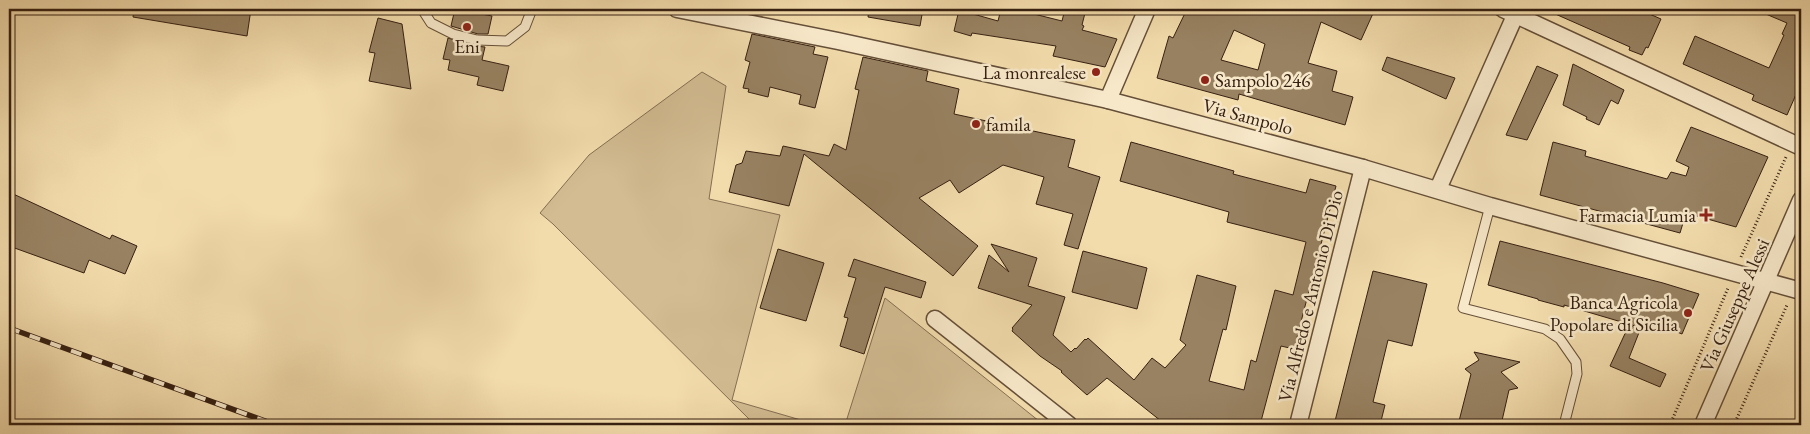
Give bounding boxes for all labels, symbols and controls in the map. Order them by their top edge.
marker: Eni [461,21,473,33]
place label: Eni [454,34,480,59]
place label: La monrealese [982,60,1086,85]
marker: La monrealese [1090,66,1102,78]
place label: Sampolo 246 [1215,68,1310,93]
marker: Sampolo 246 [1199,74,1211,86]
street label: Via Sampolo [1200,92,1296,141]
place label: famila [986,112,1031,137]
marker: famila [970,118,982,130]
street label: Via Alfredo e Antonio Di Dio [1272,188,1349,405]
place label: Farmacia Lumia [1579,203,1696,228]
marker: Farmacia Lumia [1700,209,1712,221]
street label: Via Giuseppe Alessi [1694,234,1775,376]
place label: Banca Agricola Popolare di Sicilia [1550,290,1678,337]
marker: Banca Agricola Popolare di Sicilia [1682,307,1694,319]

